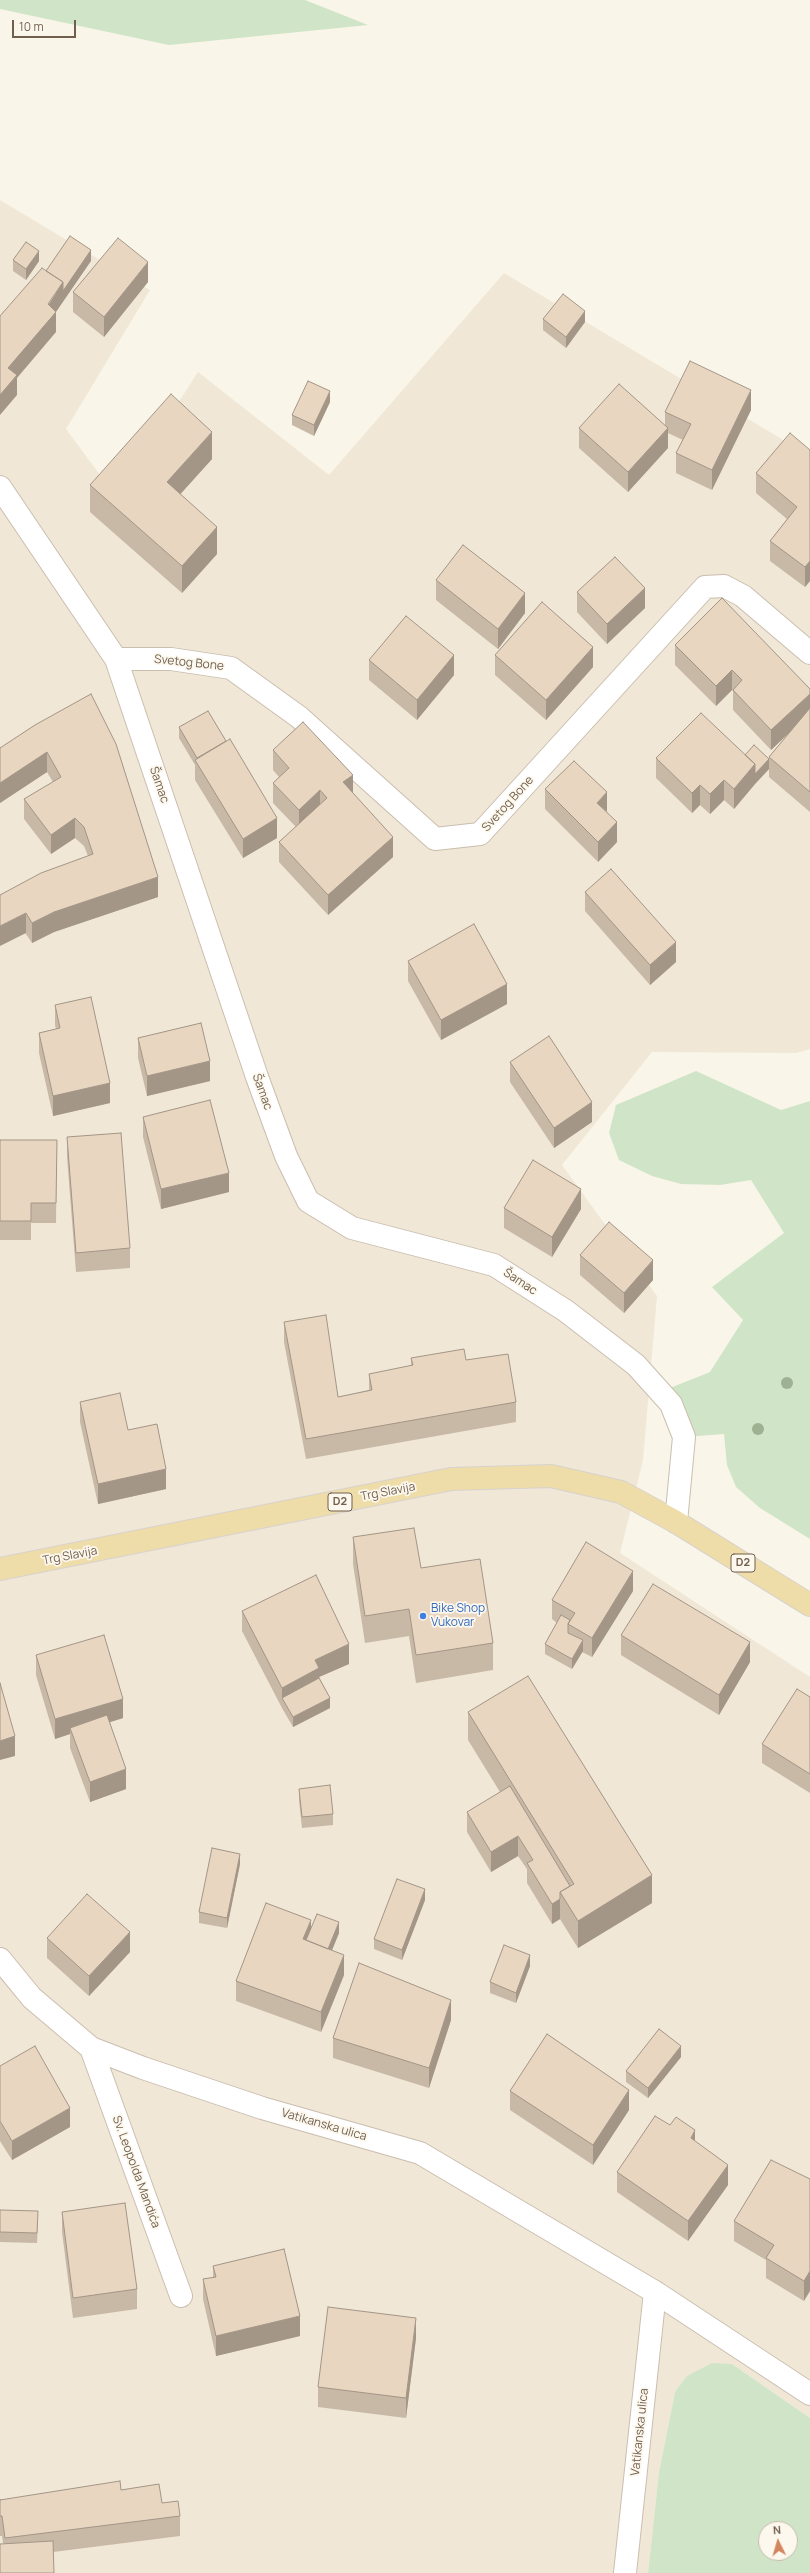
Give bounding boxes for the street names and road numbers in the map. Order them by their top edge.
street label: Svetog Bone [153,652,225,674]
street label: Šamac [146,765,172,805]
street label: Svetog Bone [479,773,537,835]
street label: Šamac [249,1072,275,1112]
street label: Šamac [500,1266,540,1298]
street label: Trg Slavija [359,1480,417,1504]
road number: D2 [328,1493,352,1511]
street label: Trg Slavija [41,1544,99,1568]
road number: D2 [731,1554,755,1572]
street label: Vatikanska ulica [280,2106,368,2144]
street label: Sv. Leopolda Mandića [109,2114,163,2230]
street label: Vatikanska ulica [628,2387,652,2477]

